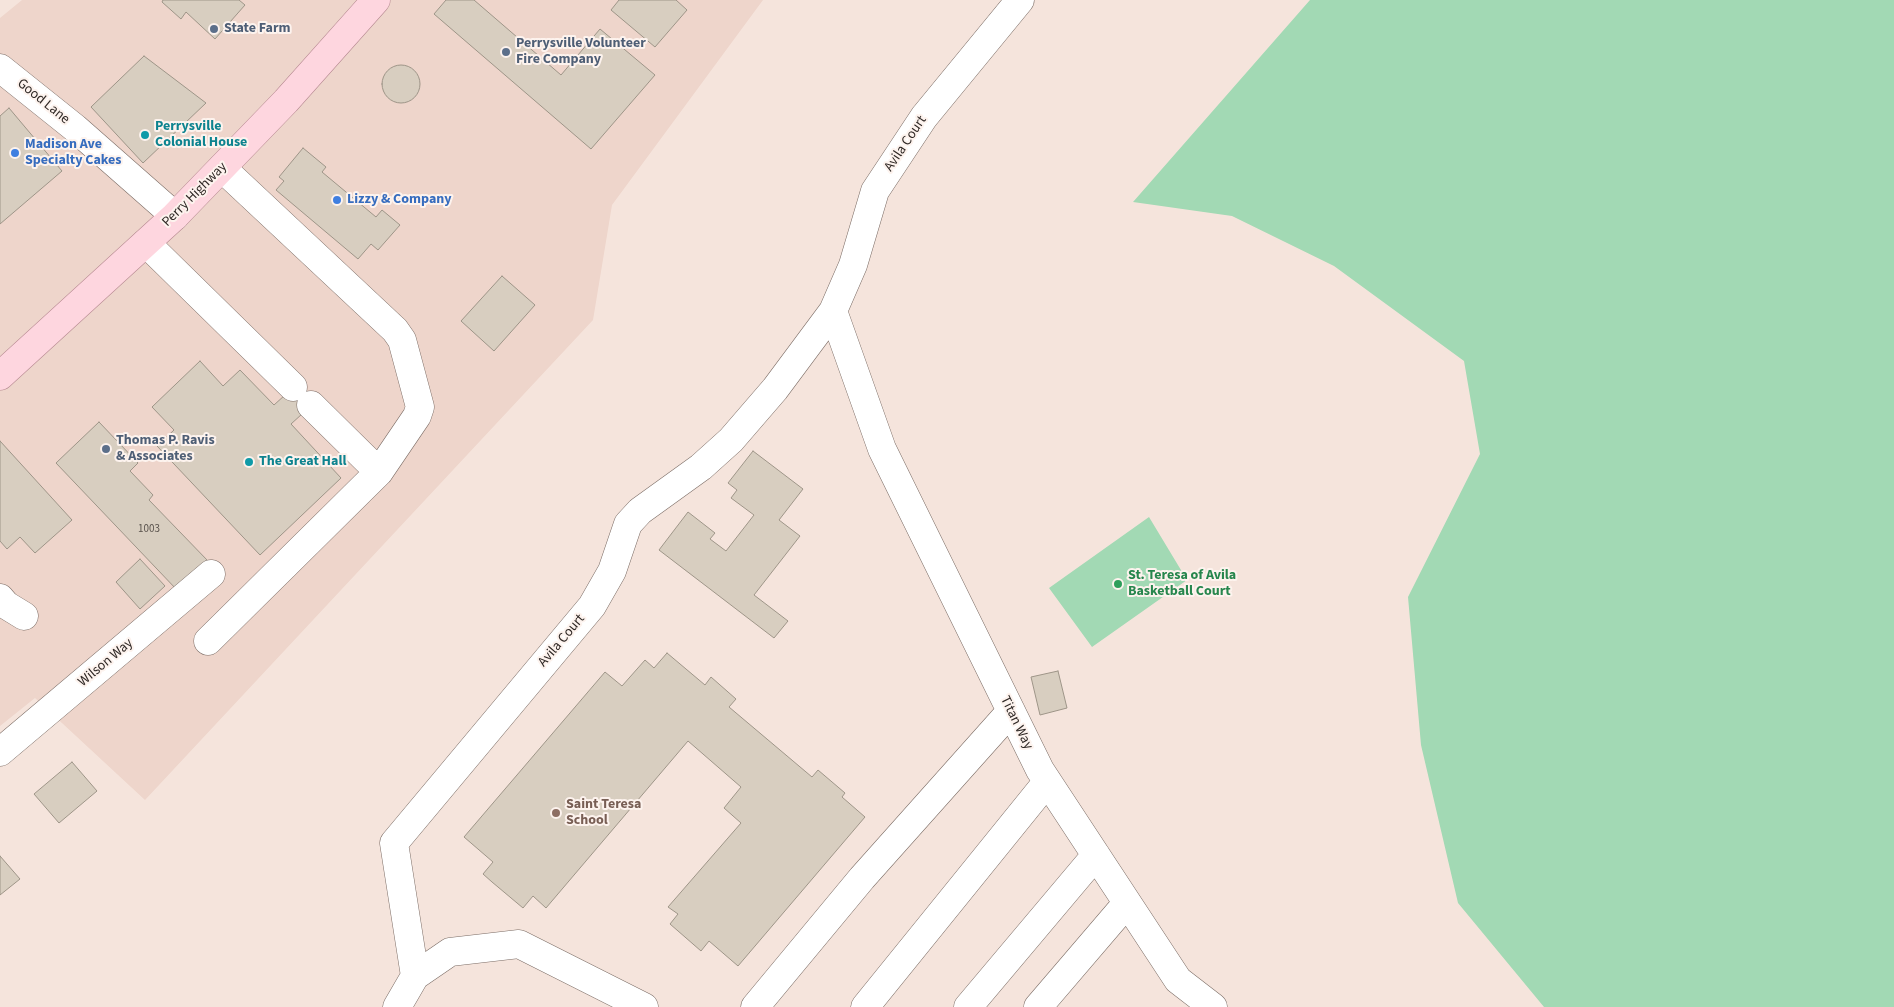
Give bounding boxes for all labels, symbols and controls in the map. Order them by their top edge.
place label: State Farm [224,21,290,37]
marker: State Farm [208,23,220,35]
place label: Perrysville Volunteer Fire Company [516,36,646,68]
marker: Perrysville Volunteer Fire Company [500,46,512,58]
street label: Good Lane [13,76,73,128]
street label: Avila Court [881,113,931,175]
place label: Perrysville Colonial House [155,119,247,152]
marker: Perrysville Colonial House [139,129,151,141]
place label: Madison Ave Specialty Cakes [25,137,122,170]
marker: Madison Ave Specialty Cakes [9,147,21,159]
street label: Perry Highway [159,159,231,231]
place label: Lizzy & Company [347,192,452,208]
marker: Lizzy & Company [331,194,343,206]
place label: Thomas P. Ravis & Associates [116,433,215,466]
marker: Thomas P. Ravis & Associates [100,443,112,455]
place label: The Great Hall [259,454,346,470]
marker: The Great Hall [243,456,255,468]
house number: 1003 [138,523,160,537]
place label: St. Teresa of Avila Basketball Court [1128,568,1236,600]
marker: St. Teresa of Avila Basketball Court [1112,578,1124,590]
street label: Avila Court [535,611,589,671]
street label: Wilson Way [75,635,137,691]
street label: Titan Way [996,694,1036,752]
place label: Saint Teresa School [566,797,641,830]
marker: Saint Teresa School [550,807,562,819]

